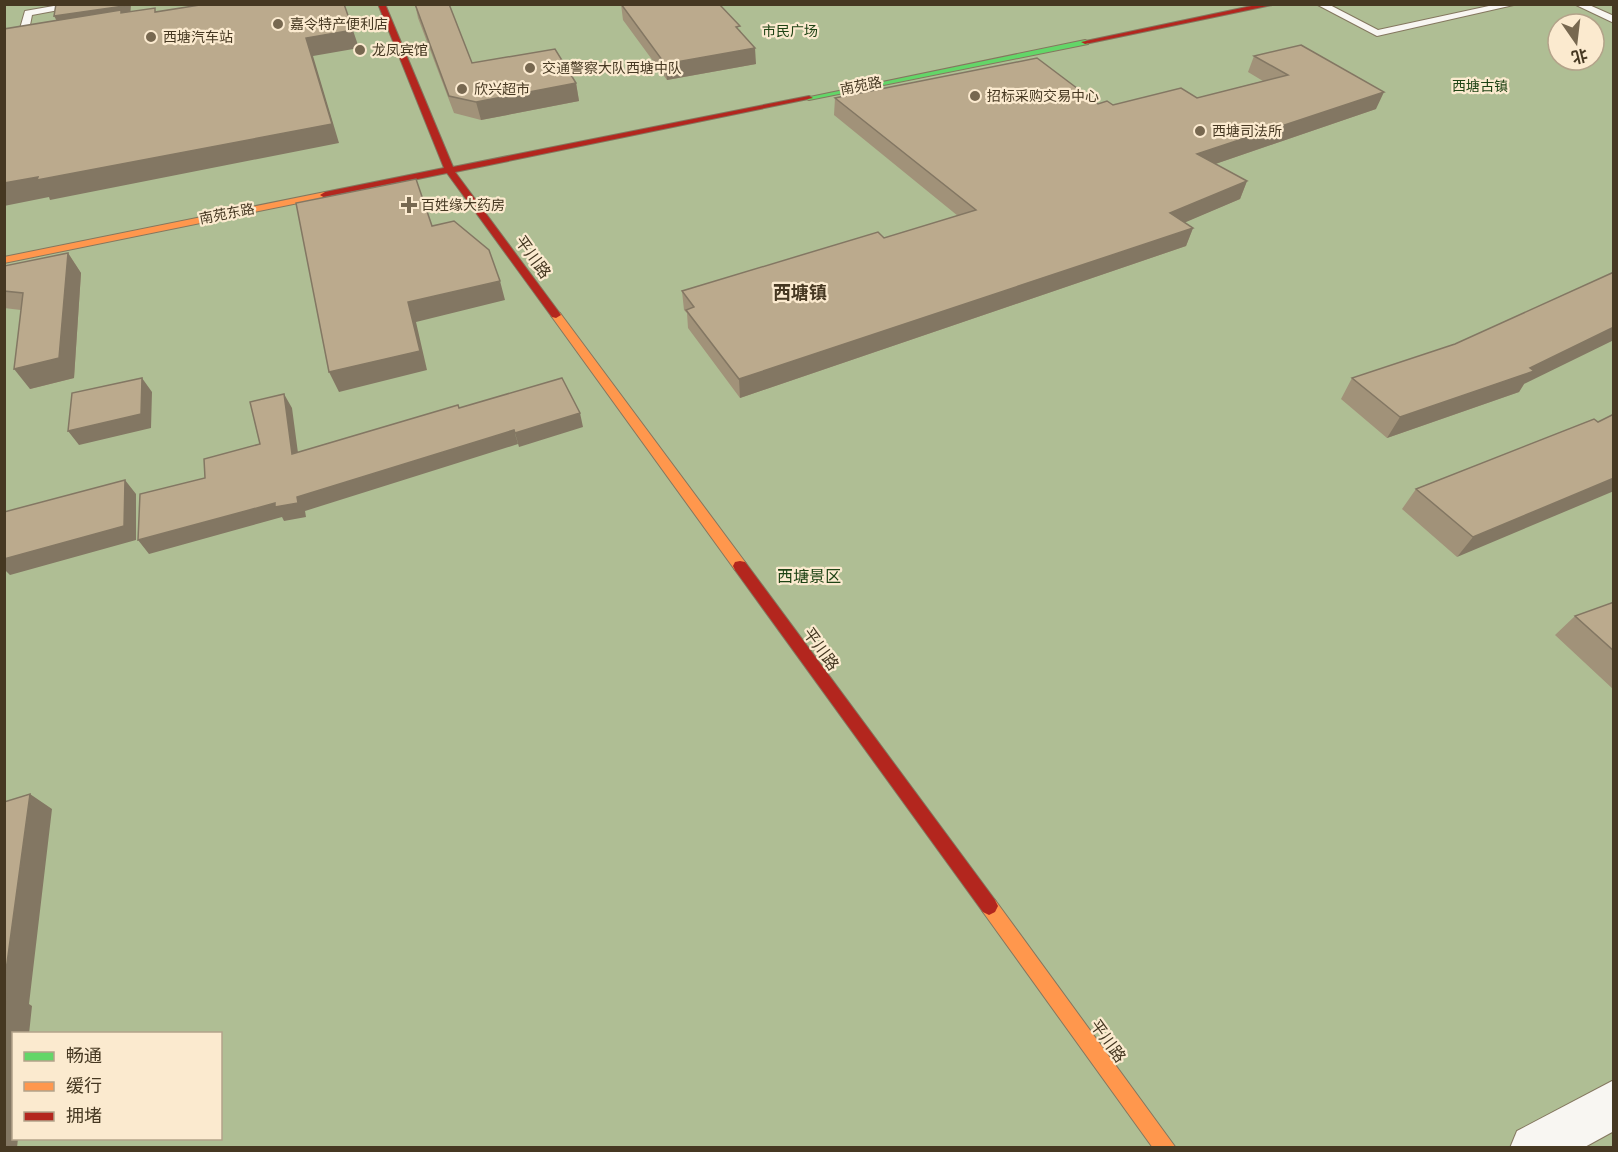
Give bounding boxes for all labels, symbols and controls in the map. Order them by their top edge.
north arrow [1546,12,1606,72]
place label: 嘉令特产便利店 [290,16,388,33]
marker: 嘉令特产便利店 [271,17,285,31]
park label: 市民广场 [762,23,818,40]
place label: 西塘汽车站 [163,29,233,46]
marker: 西塘汽车站 [144,30,158,44]
place label: 龙凤宾馆 [372,42,428,59]
marker: 龙凤宾馆 [353,43,367,57]
text: 北 [1569,45,1590,67]
place label: 交通警察大队西塘中队 [542,60,682,77]
marker: 交通警察大队西塘中队 [523,61,537,75]
street label: 南苑路 [839,74,883,98]
park label: 西塘古镇 [1452,78,1508,95]
place label: 欣兴超市 [474,81,530,98]
marker: 欣兴超市 [455,82,469,96]
place label: 招标采购交易中心 [987,88,1099,105]
marker: 招标采购交易中心 [968,89,982,103]
place label: 西塘司法所 [1212,123,1282,140]
marker: 西塘司法所 [1193,124,1207,138]
place label: 百姓缘大药房 [421,197,505,214]
marker: 百姓缘大药房 [402,198,416,212]
street label: 南苑东路 [198,200,256,228]
street label: 平川路 [511,232,555,282]
district label: 西塘镇 [773,282,827,304]
park label: 西塘景区 [777,567,841,586]
street label: 平川路 [799,624,843,674]
street label: 平川路 [1086,1016,1130,1066]
legend [12,1032,222,1140]
text: 畅通 [66,1045,102,1067]
text: 缓行 [66,1075,102,1097]
text: 拥堵 [66,1105,102,1127]

